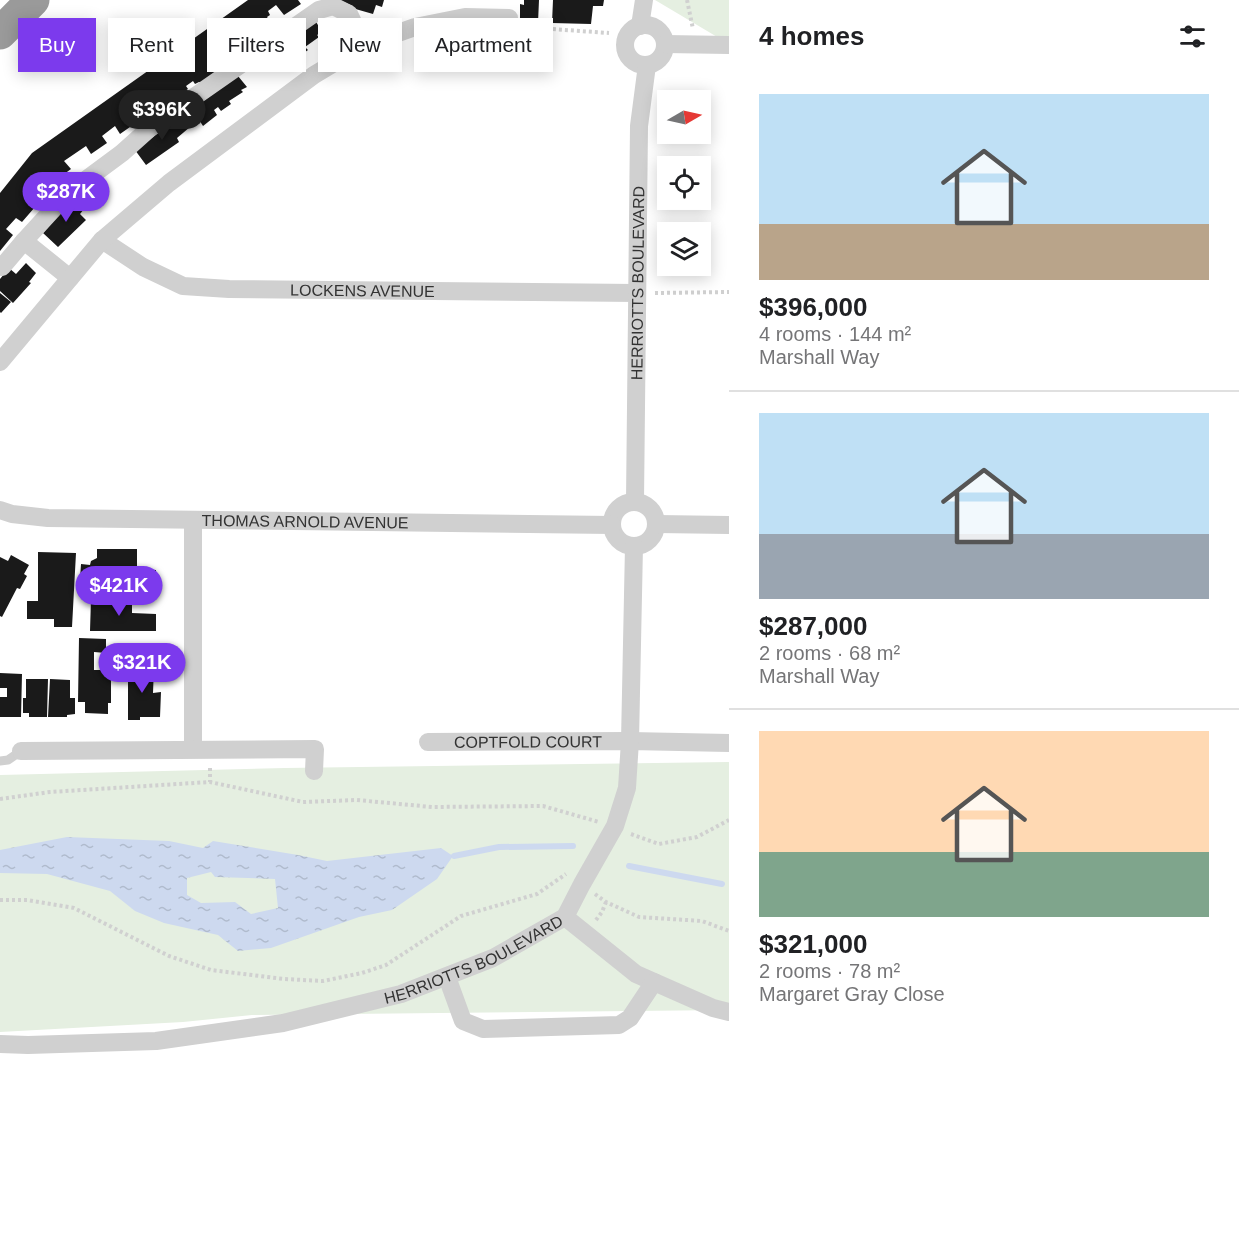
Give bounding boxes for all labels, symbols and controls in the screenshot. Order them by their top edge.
chip: Buy [18,18,96,72]
chip: Rent [108,18,195,72]
chip: Filters [207,18,306,72]
chip: New [318,18,402,72]
chip: Apartment [414,18,553,72]
icon: filters [1176,20,1209,53]
text: 4 homes [759,21,865,51]
pin: $396K [120,90,204,141]
north arrow [657,90,711,144]
map controls [657,90,711,276]
text: $396K [133,98,191,120]
icon: home [930,133,1038,241]
button: locate [657,156,711,210]
pin: $287K [24,172,108,223]
text: $287K [37,180,95,202]
street label: HERRIOTTS BOULEVARD [628,186,647,380]
button: layers [657,222,711,276]
street label: LOCKENS AVENUE [290,281,435,300]
text: $396,000 [759,292,867,322]
text: 4 rooms · 144 m² [759,323,911,345]
text: Marshall Way [759,346,879,368]
icon: home [930,452,1038,560]
street label: THOMAS ARNOLD AVENUE [202,511,409,531]
pin: $421K [77,566,161,617]
text: $421K [90,574,148,596]
text: $287,000 [759,611,867,641]
text: 2 rooms · 68 m² [759,642,900,664]
pin: $321K [100,643,184,694]
text: $321K [113,651,171,673]
text: Marshall Way [759,665,879,687]
street label: COPTFOLD COURT [454,733,602,750]
icon: home [930,770,1038,878]
street label: HERRIOTTS BOULEVARD [382,912,566,1006]
text: $321,000 [759,929,867,959]
text: 2 rooms · 78 m² [759,960,900,982]
text: Margaret Gray Close [759,983,945,1005]

